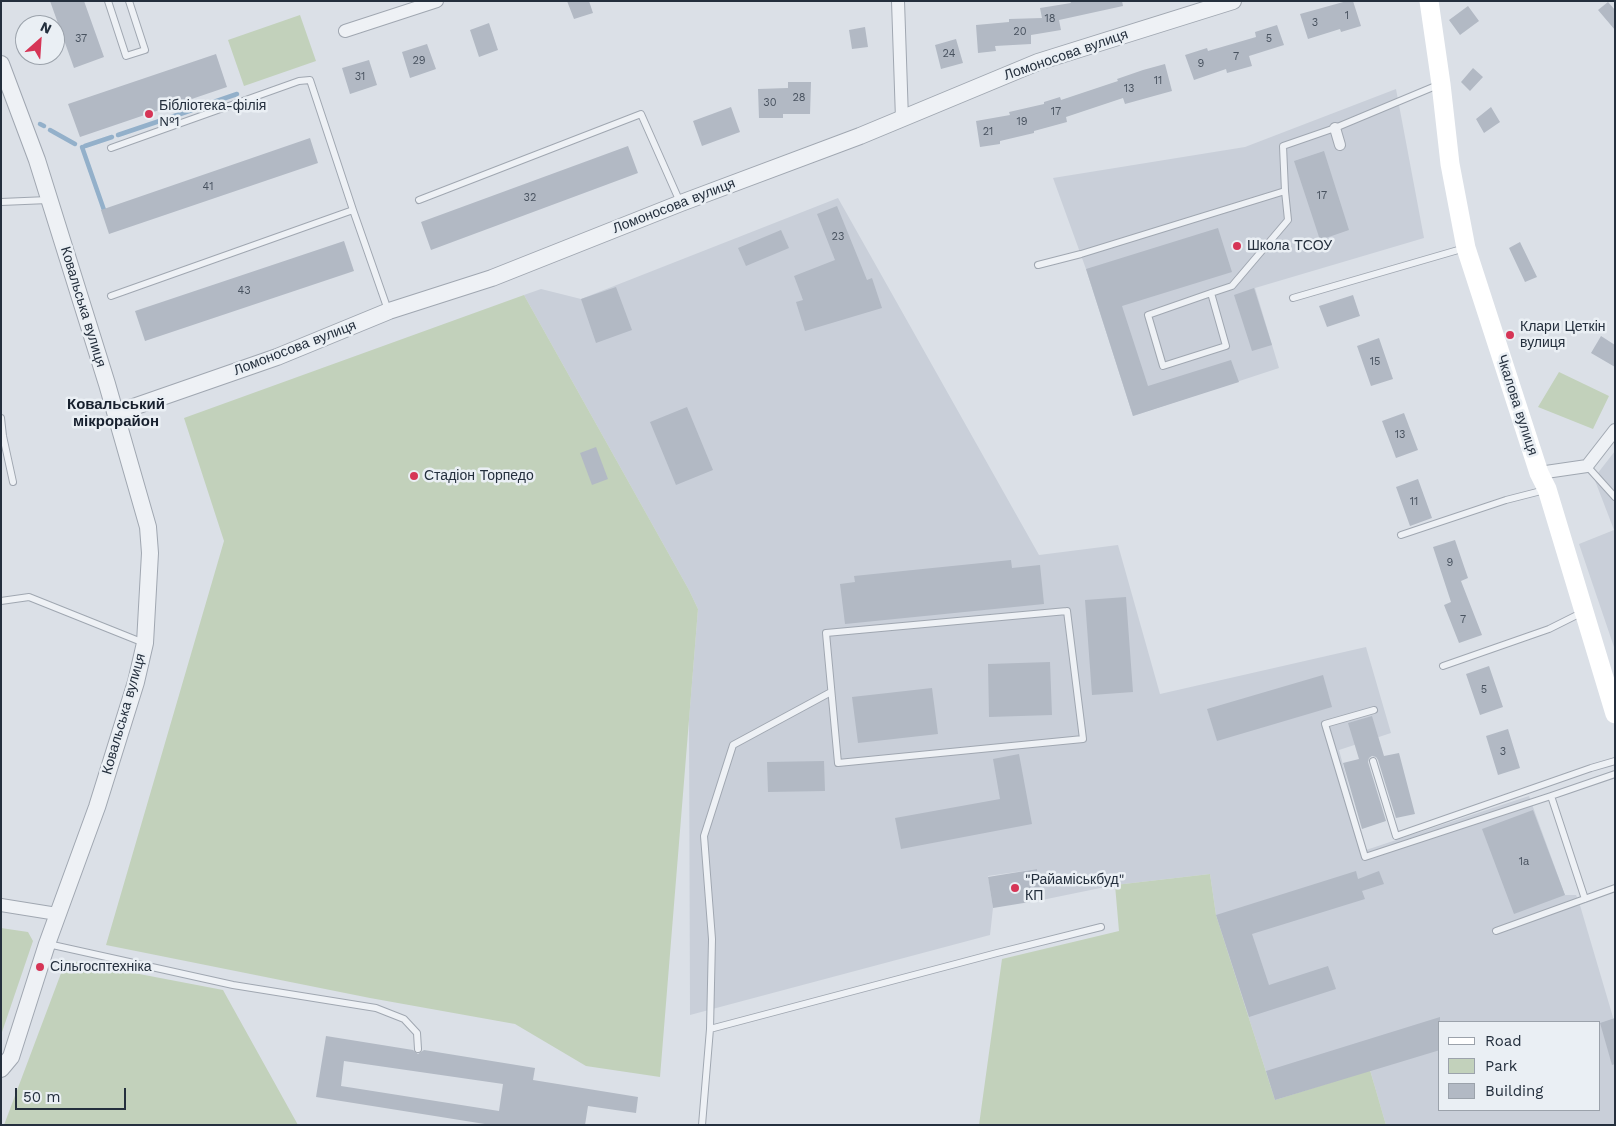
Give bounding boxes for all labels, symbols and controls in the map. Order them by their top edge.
house number: 1 [1345,9,1349,23]
house number: 18 [1044,12,1056,26]
north arrow [15,15,65,65]
house number: 3 [1312,16,1318,30]
text: N [38,18,54,37]
house number: 20 [1013,25,1027,39]
street label: Ломоносова вулиця [1002,26,1130,84]
house number: 37 [75,32,87,46]
house number: 5 [1266,32,1272,46]
house number: 24 [943,47,955,61]
house number: 7 [1233,50,1239,64]
house number: 29 [412,54,426,68]
house number: 9 [1198,57,1204,71]
house number: 31 [355,70,365,84]
house number: 11 [1154,74,1162,88]
house number: 13 [1124,82,1134,96]
house number: 28 [792,91,806,105]
house number: 30 [763,96,777,110]
place label: Бібліотека-філія №1 [159,98,266,130]
house number: 17 [1051,105,1061,119]
marker: Бібліотека-філія №1 [143,108,155,120]
house number: 19 [1016,115,1028,129]
house number: 21 [983,125,993,139]
street label: Ломоносова вулиця [610,175,738,237]
house number: 41 [203,180,213,194]
house number: 17 [1317,189,1327,203]
house number: 32 [524,191,536,205]
house number: 23 [832,230,844,244]
place label: Школа ТСОУ [1247,238,1332,254]
marker: Школа ТСОУ [1231,240,1243,252]
street label: Ковальська вулиця [57,245,109,369]
house number: 43 [237,284,251,298]
street label: Ломоносова вулиця [231,317,359,379]
place label: Клари Цеткін вулиця [1520,319,1606,352]
marker: Клари Цеткін вулиця [1504,329,1516,341]
street label: Чкалова вулиця [1493,353,1541,457]
house number: 15 [1370,355,1380,369]
district label: Ковальський мікрорайон [67,396,165,431]
house number: 13 [1395,428,1405,442]
place label: Стадіон Торпедо [424,468,534,484]
marker: Стадіон Торпедо [408,470,420,482]
house number: 11 [1410,495,1418,509]
house number: 9 [1447,556,1453,570]
house number: 7 [1460,613,1466,627]
street label: Ковальська вулиця [99,652,149,776]
house number: 5 [1481,683,1487,697]
house number: 3 [1500,745,1506,759]
house number: 1а [1519,855,1529,869]
place label: "Райаміськбуд" КП [1025,872,1124,904]
marker: "Райаміськбуд" КП [1009,882,1021,894]
place label: Сільгосптехніка [50,959,152,975]
marker: Сільгосптехніка [34,961,46,973]
legend [1438,1021,1601,1111]
text: Road [1485,1032,1522,1050]
text: Park [1485,1057,1517,1075]
scale bar [18,1078,129,1110]
text: Building [1485,1082,1543,1100]
text: 50 m [23,1088,60,1106]

